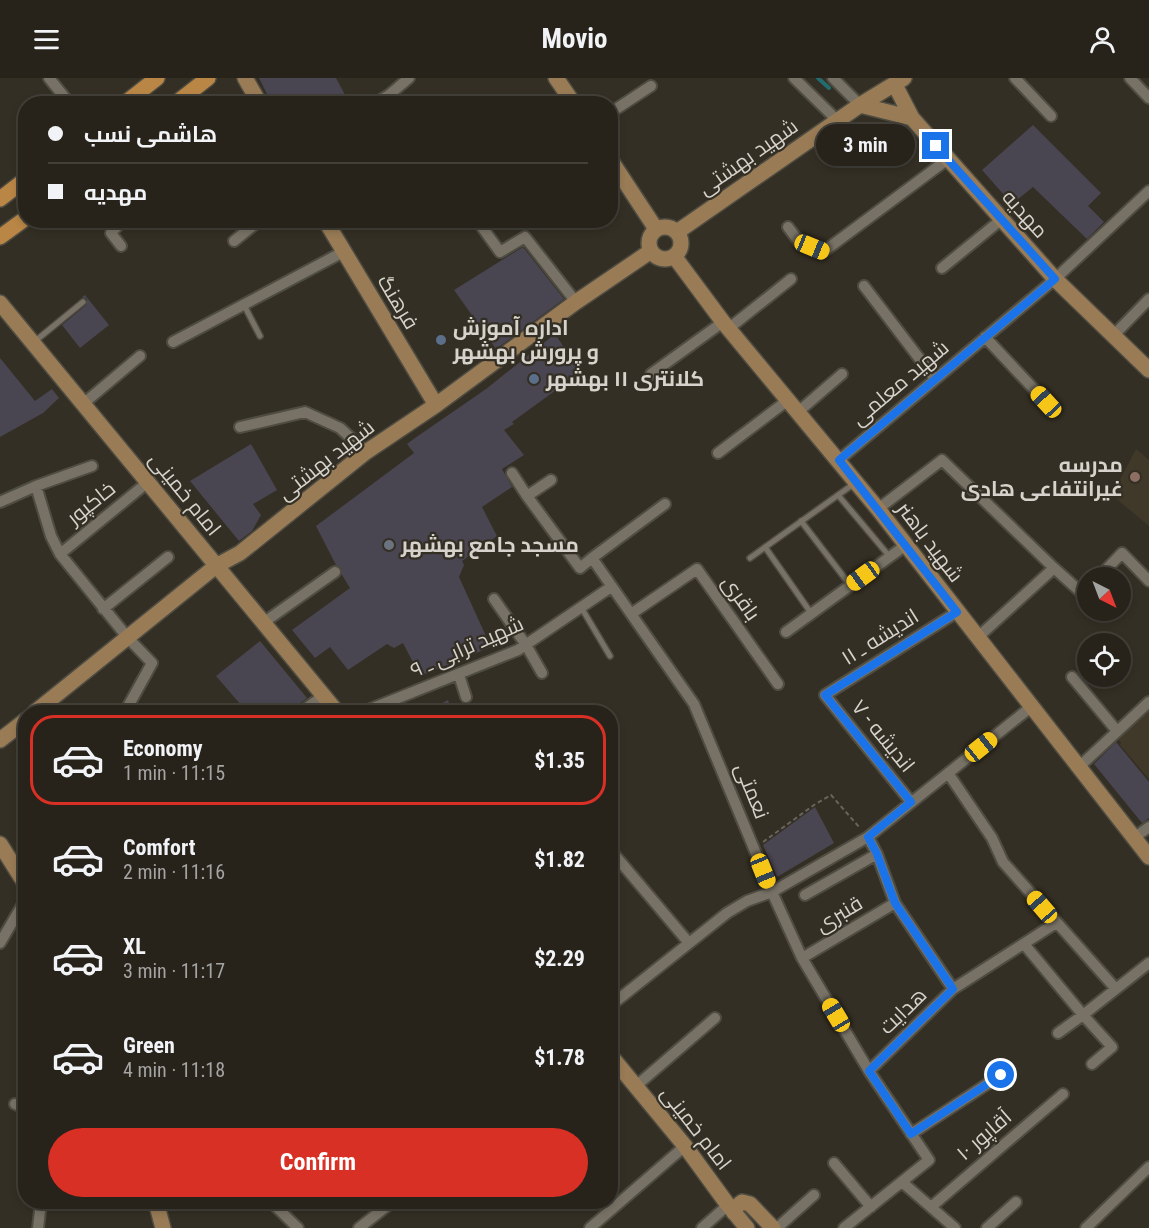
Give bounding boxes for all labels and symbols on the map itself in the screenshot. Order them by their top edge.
street label: شهید بهشتی [694,114,803,201]
callout: 3 min [816,125,915,167]
route end [922,132,949,159]
street label: مهدیه [996,185,1053,244]
car [792,232,832,262]
street label: فرهنگ [372,270,424,334]
place label: اداره آموزش و پرورش بهشهر [452,316,599,367]
marker: اداره آموزش و پرورش بهشهر [434,333,448,347]
street label: شهید معلمی [847,335,954,431]
place label: کلانتری ۱۱ بهشهر [545,367,704,392]
marker: کلانتری ۱۱ بهشهر [527,372,541,386]
car [1027,383,1065,421]
street label: شهید بهشتی [273,415,380,506]
street label: امام خمینی [143,448,226,542]
place label: مدرسه غیرانتفاعی هادی [961,453,1123,501]
marker: مدرسه غیرانتفاعی هادی [1128,470,1142,484]
street label: خاکپور [61,476,120,531]
street label: شهید باهنر [891,496,968,588]
place label: مسجد جامع بهشهر [400,533,579,559]
marker: مسجد جامع بهشهر [382,538,396,552]
car [843,558,883,594]
north arrow [1077,567,1131,621]
street label: باقری [716,571,765,626]
street label: اندیشه ـ ۱۱ [837,604,923,670]
street label: شهید ترابی ـ ۹ [407,611,528,683]
street label: اندیشه - ۷ [847,695,919,777]
car [961,729,1001,765]
street label: نعمتی [729,760,774,823]
car [748,851,778,891]
car [1023,888,1061,926]
street label: قنبری [811,891,867,938]
street label: هدایت [874,983,932,1039]
car [819,995,853,1035]
route start [987,1061,1014,1088]
street label: امام خمینی [654,1081,736,1176]
street label: آقاپور ۱۰ [952,1105,1018,1167]

